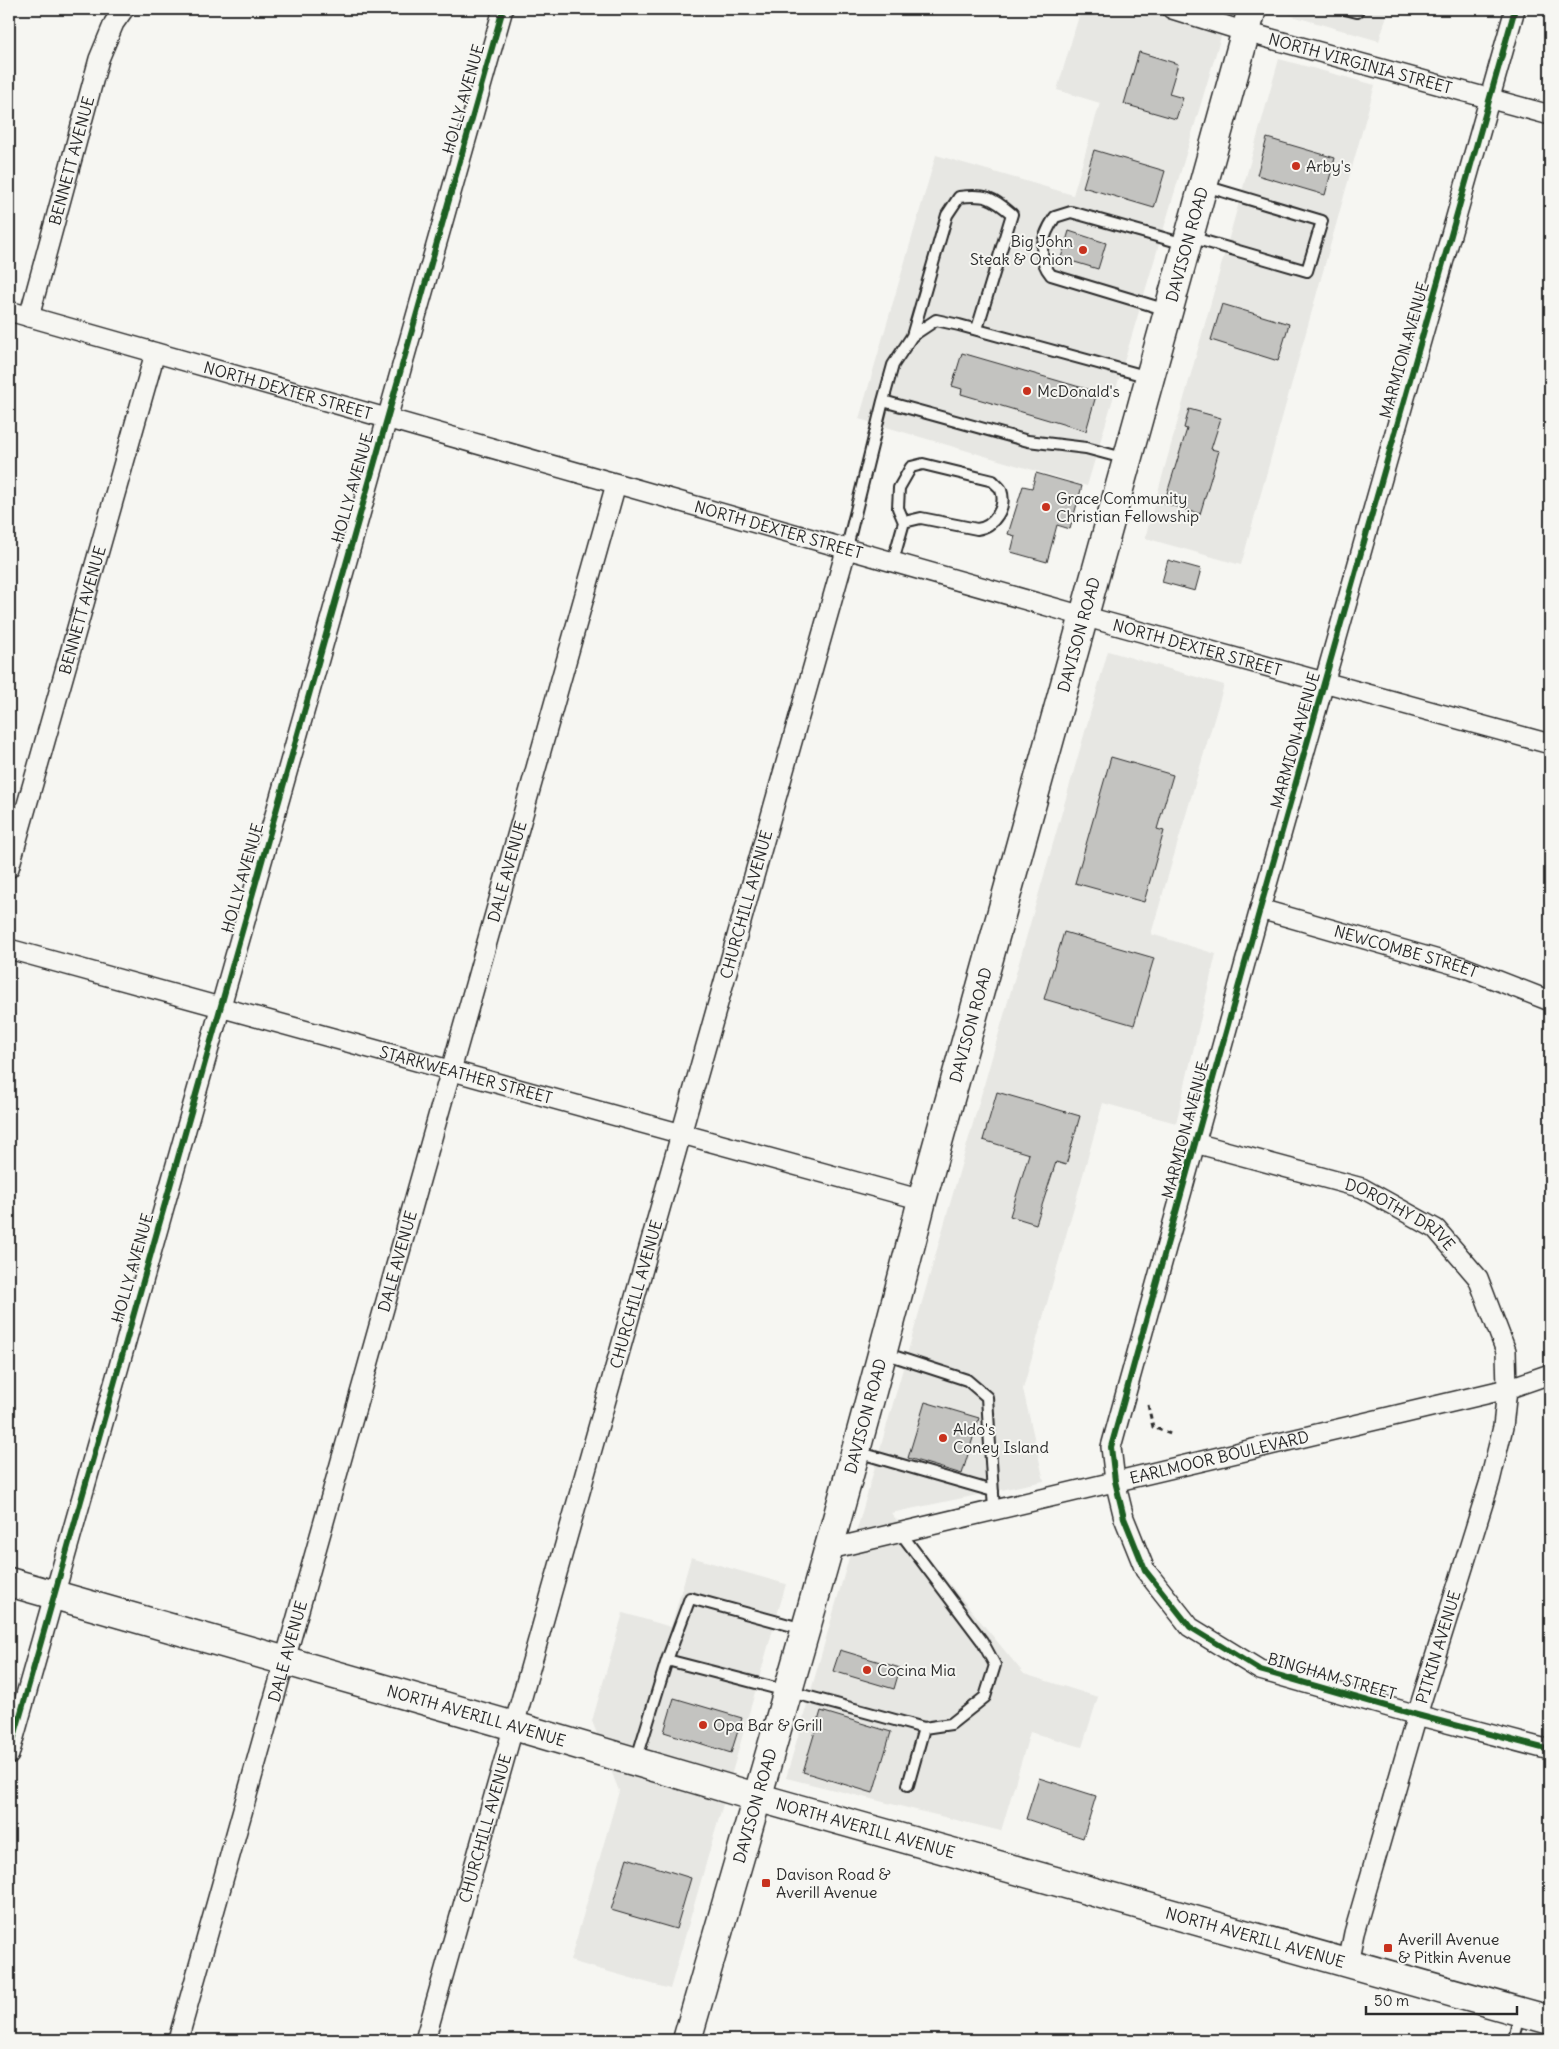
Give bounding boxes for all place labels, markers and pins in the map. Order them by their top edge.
place label: Arby's [1306,156,1351,176]
marker: Arby's [1290,160,1302,172]
place label: Big John Steak & Onion [970,231,1073,269]
marker: Big John Steak & Onion [1077,244,1089,256]
place label: McDonald's [1037,381,1120,401]
marker: McDonald's [1021,385,1033,397]
place label: Grace Community Christian Fellowship [1056,488,1199,526]
marker: Grace Community Christian Fellowship [1040,501,1052,513]
place label: Aldo's Coney Island [953,1419,1049,1457]
marker: Aldo's Coney Island [937,1432,949,1444]
place label: Cocina Mia [877,1660,956,1680]
marker: Cocina Mia [861,1664,873,1676]
place label: Opa Bar & Grill [713,1715,822,1735]
marker: Opa Bar & Grill [697,1719,709,1731]
place label: Davison Road & Averill Avenue [776,1864,891,1902]
marker: Davison Road & Averill Avenue [760,1877,772,1889]
place label: Averill Avenue & Pitkin Avenue [1398,1929,1511,1967]
marker: Averill Avenue & Pitkin Avenue [1382,1942,1394,1954]

